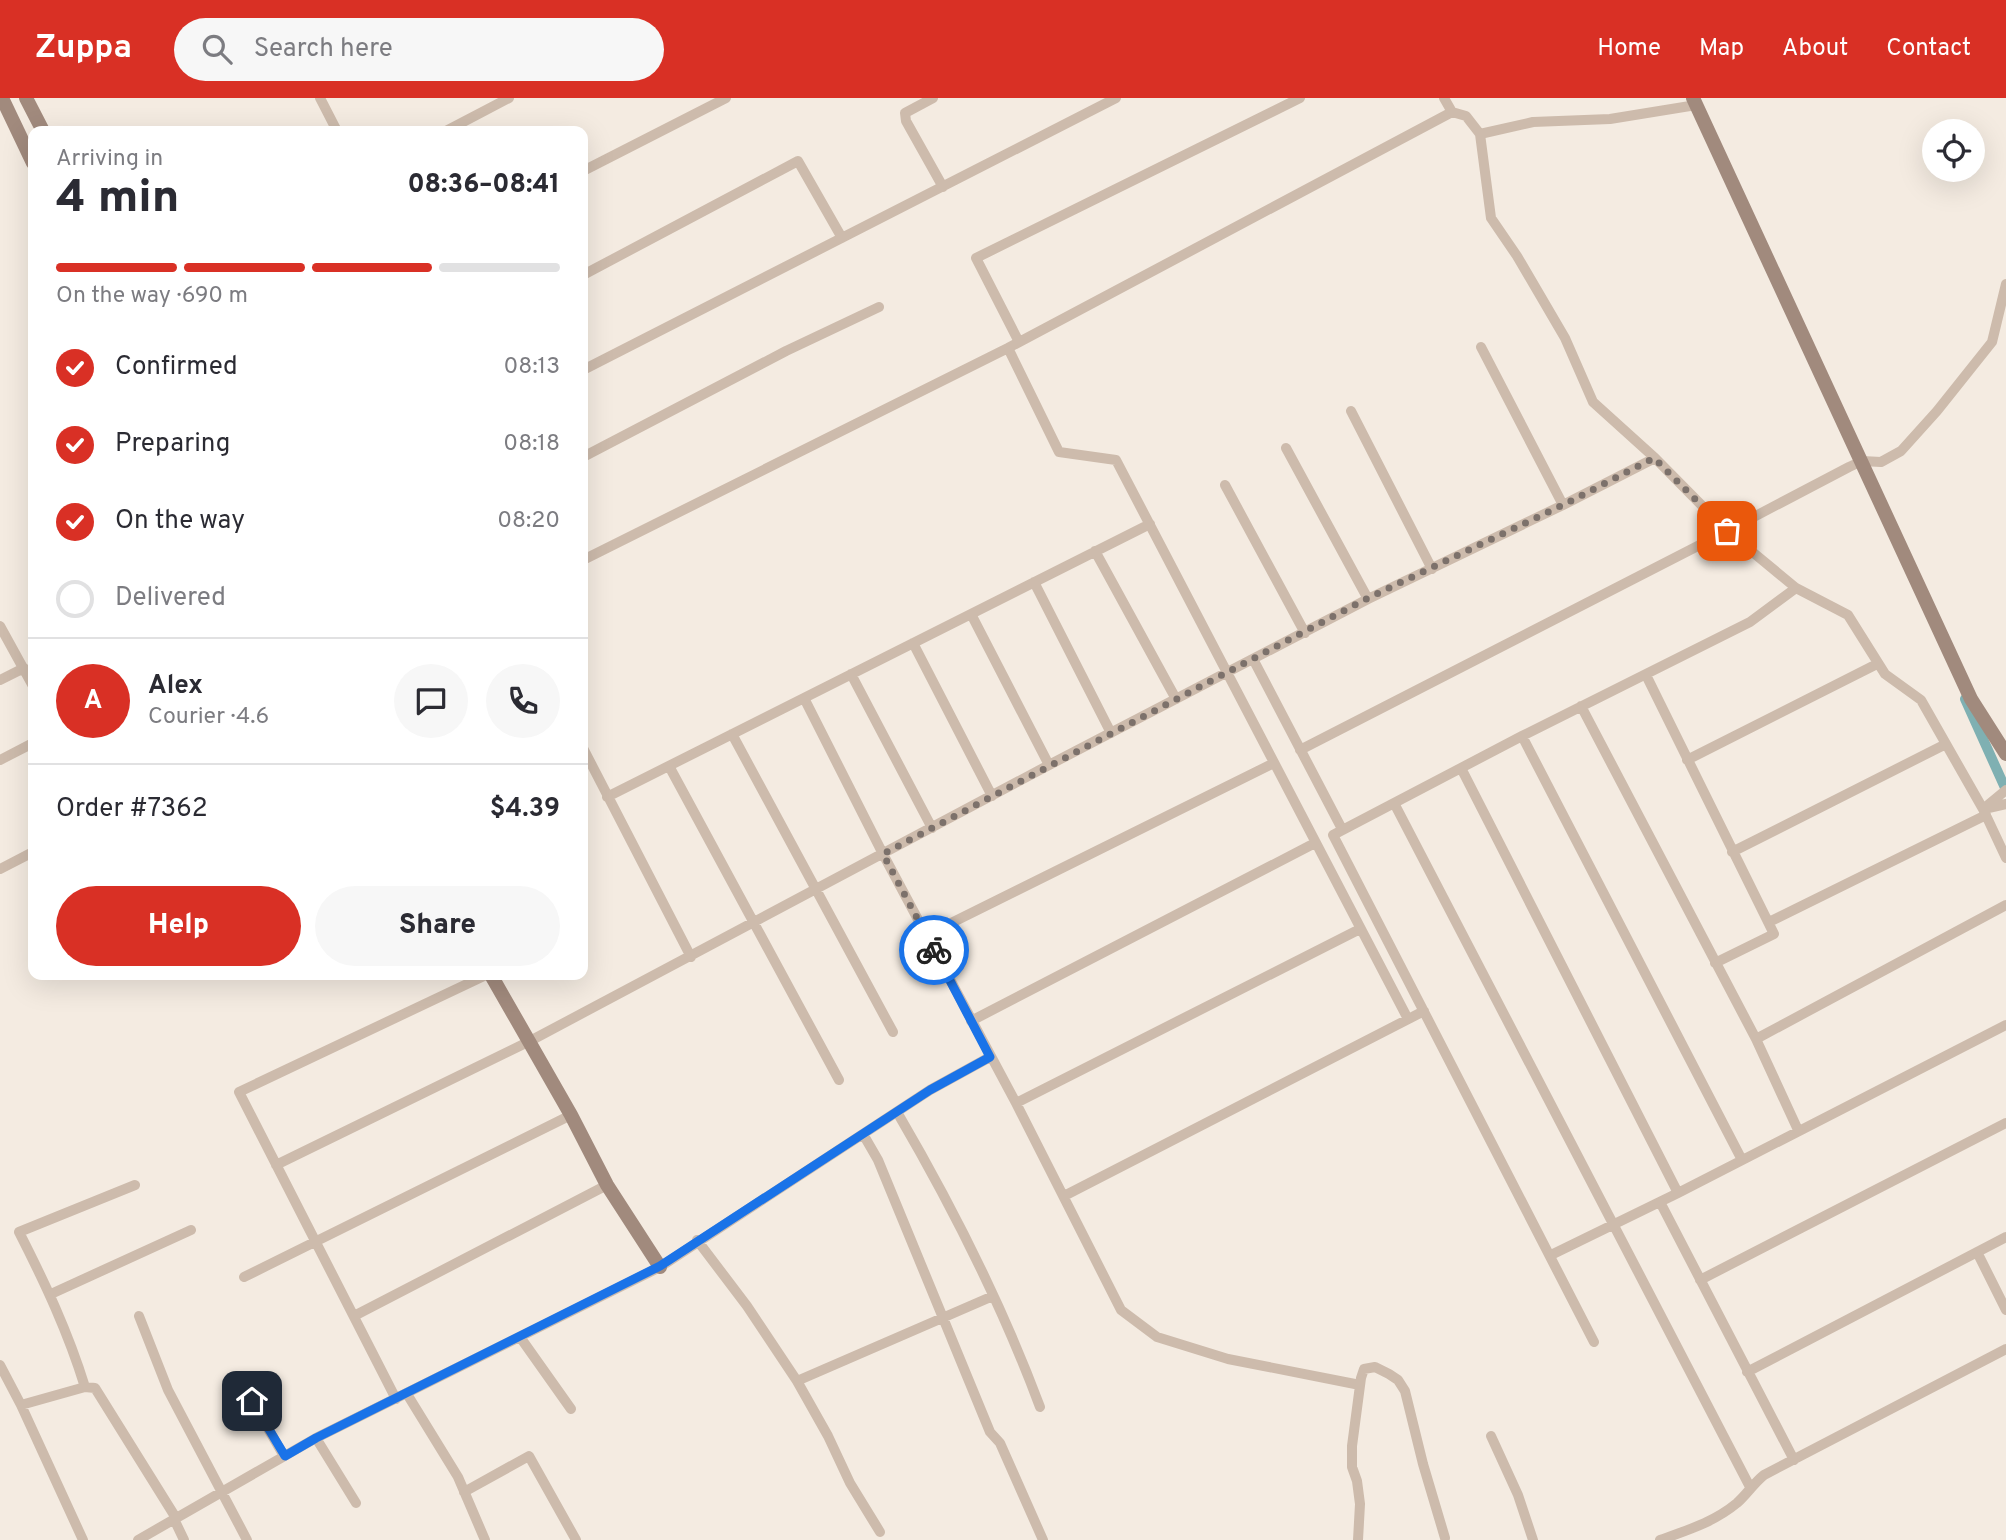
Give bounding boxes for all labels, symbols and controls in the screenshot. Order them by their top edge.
search box [174,18,664,81]
text: Zuppa [35,28,132,70]
icon: search [198,30,236,68]
text: Search here [254,33,393,66]
text: Home [1597,34,1661,64]
text: Map [1699,34,1744,64]
text: About [1782,34,1848,64]
text: Contact [1886,34,1971,64]
map controls [1922,119,1985,182]
button: locate [1922,119,1985,182]
text: Arriving in [56,145,163,174]
text: 08:36–08:41 [407,169,560,202]
text: 4 min [56,170,180,229]
text: On the way · 690 m [56,282,248,311]
icon: check [56,349,94,387]
text: Confirmed [115,351,238,384]
text: 08:13 [504,353,560,382]
icon: check [56,426,94,464]
text: Preparing [115,428,230,461]
text: 08:18 [503,430,560,459]
pin [1697,501,1757,561]
icon: check [56,503,94,541]
text: On the way [115,505,245,538]
text: 08:20 [497,507,560,536]
icon: bag [1708,512,1746,550]
text: Delivered [115,582,226,615]
button: chat [394,664,468,738]
button: phone [486,664,560,738]
text: Alex [148,670,203,703]
text: A [84,685,102,718]
text: Courier · 4.6 [148,703,269,732]
text: Order #7362 [56,793,208,826]
text: $4.39 [490,793,560,826]
button: Help [56,886,301,966]
button: Share [315,886,560,966]
courier [899,915,969,985]
icon: bike [915,931,953,969]
pin [222,1371,282,1431]
icon: home [233,1382,271,1420]

